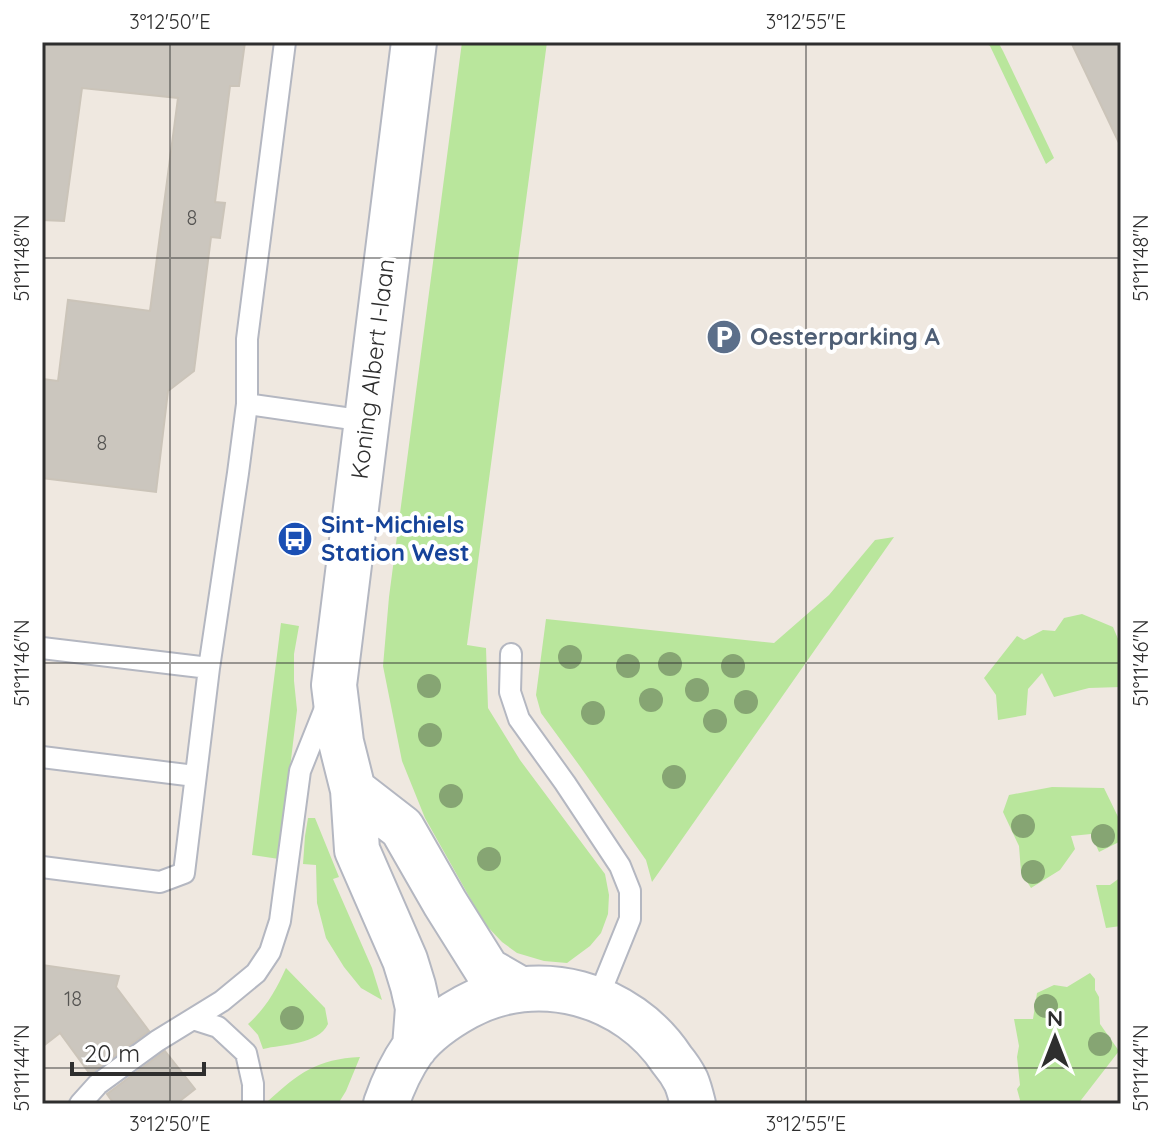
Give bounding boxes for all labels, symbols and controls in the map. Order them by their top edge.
text: 3°12'50"E [129,9,211,34]
text: 3°12'55"E [766,9,846,34]
house number: 8 [187,205,197,230]
text: 51°11'48"N [9,214,34,302]
text: 51°11'48"N [1128,214,1153,302]
street label: Koning Albert I-laan [344,257,400,481]
parking icon: Oesterparking A [705,318,743,356]
place label: Oesterparking A [750,321,941,351]
house number: 8 [97,430,107,455]
place label: Sint-Michiels Station West [321,509,470,567]
bus stop icon: Sint-Michiels Station West [276,520,314,558]
text: 51°11'46"N [9,619,34,707]
text: 51°11'46"N [1128,619,1153,707]
house number: 18 [64,986,82,1011]
north arrow [1015,998,1095,1078]
text: N [1047,1004,1063,1032]
text: 51°11'44"N [9,1025,34,1111]
text: 51°11'44"N [1128,1025,1153,1111]
scale bar [72,1026,204,1076]
text: 20 m [84,1038,140,1068]
text: 3°12'50"E [129,1111,211,1136]
text: 3°12'55"E [766,1111,846,1136]

